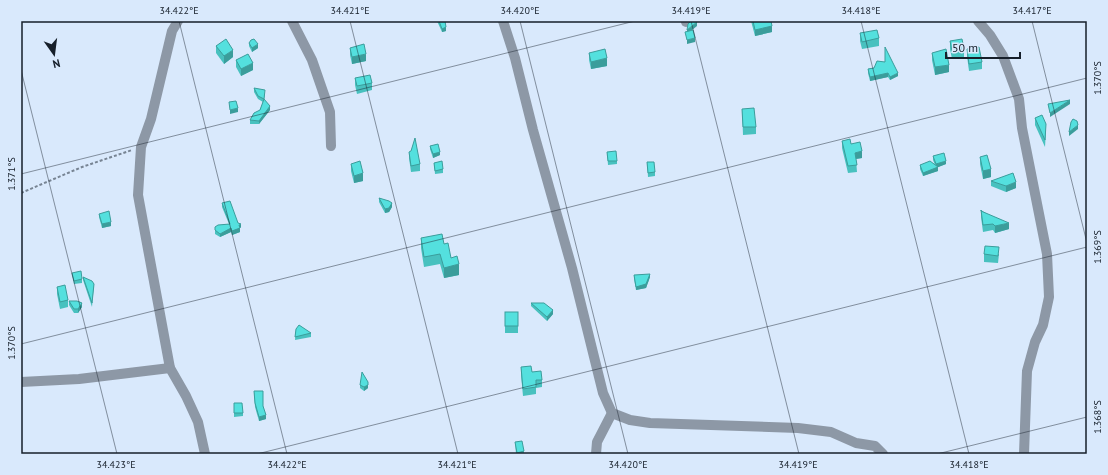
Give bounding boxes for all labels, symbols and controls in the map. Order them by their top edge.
text: 34.422°E [160,4,199,17]
text: 34.421°E [331,4,370,17]
text: 34.420°E [501,4,540,17]
text: 34.419°E [672,4,711,17]
text: 34.418°E [842,4,881,17]
text: 34.417°E [1013,4,1052,17]
north arrow [34,34,74,74]
scale bar [946,34,1020,60]
text: 50 m [952,40,978,55]
text: N [51,56,62,71]
text: 1.370°S [1091,61,1104,95]
text: 1.371°S [5,157,18,191]
text: 1.369°S [1091,230,1104,264]
text: 1.370°S [5,326,18,360]
text: 1.368°S [1091,400,1104,434]
text: 34.423°E [97,458,136,471]
text: 34.422°E [268,458,307,471]
text: 34.421°E [438,458,477,471]
text: 34.420°E [609,458,648,471]
text: 34.419°E [779,458,818,471]
text: 34.418°E [950,458,989,471]

